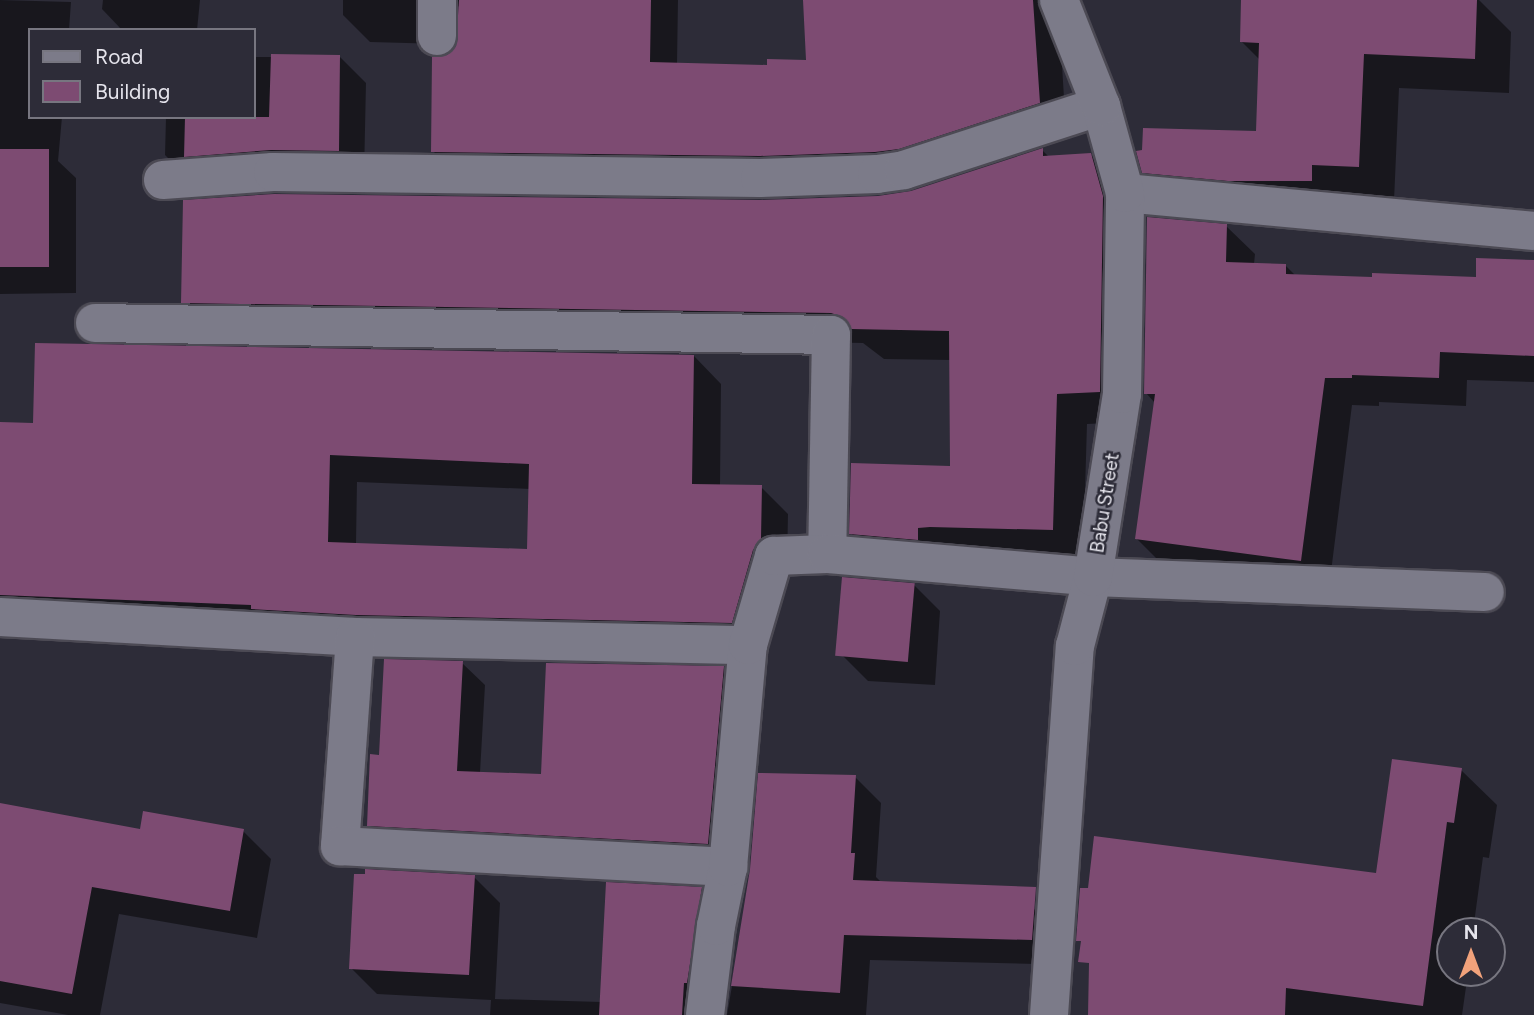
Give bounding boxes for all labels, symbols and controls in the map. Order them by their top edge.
legend [28,28,256,119]
text: Road [95,44,143,69]
text: Building [95,79,170,104]
street label: Babu Street [1086,451,1124,555]
north arrow [1436,917,1506,987]
text: N [1464,921,1478,944]

